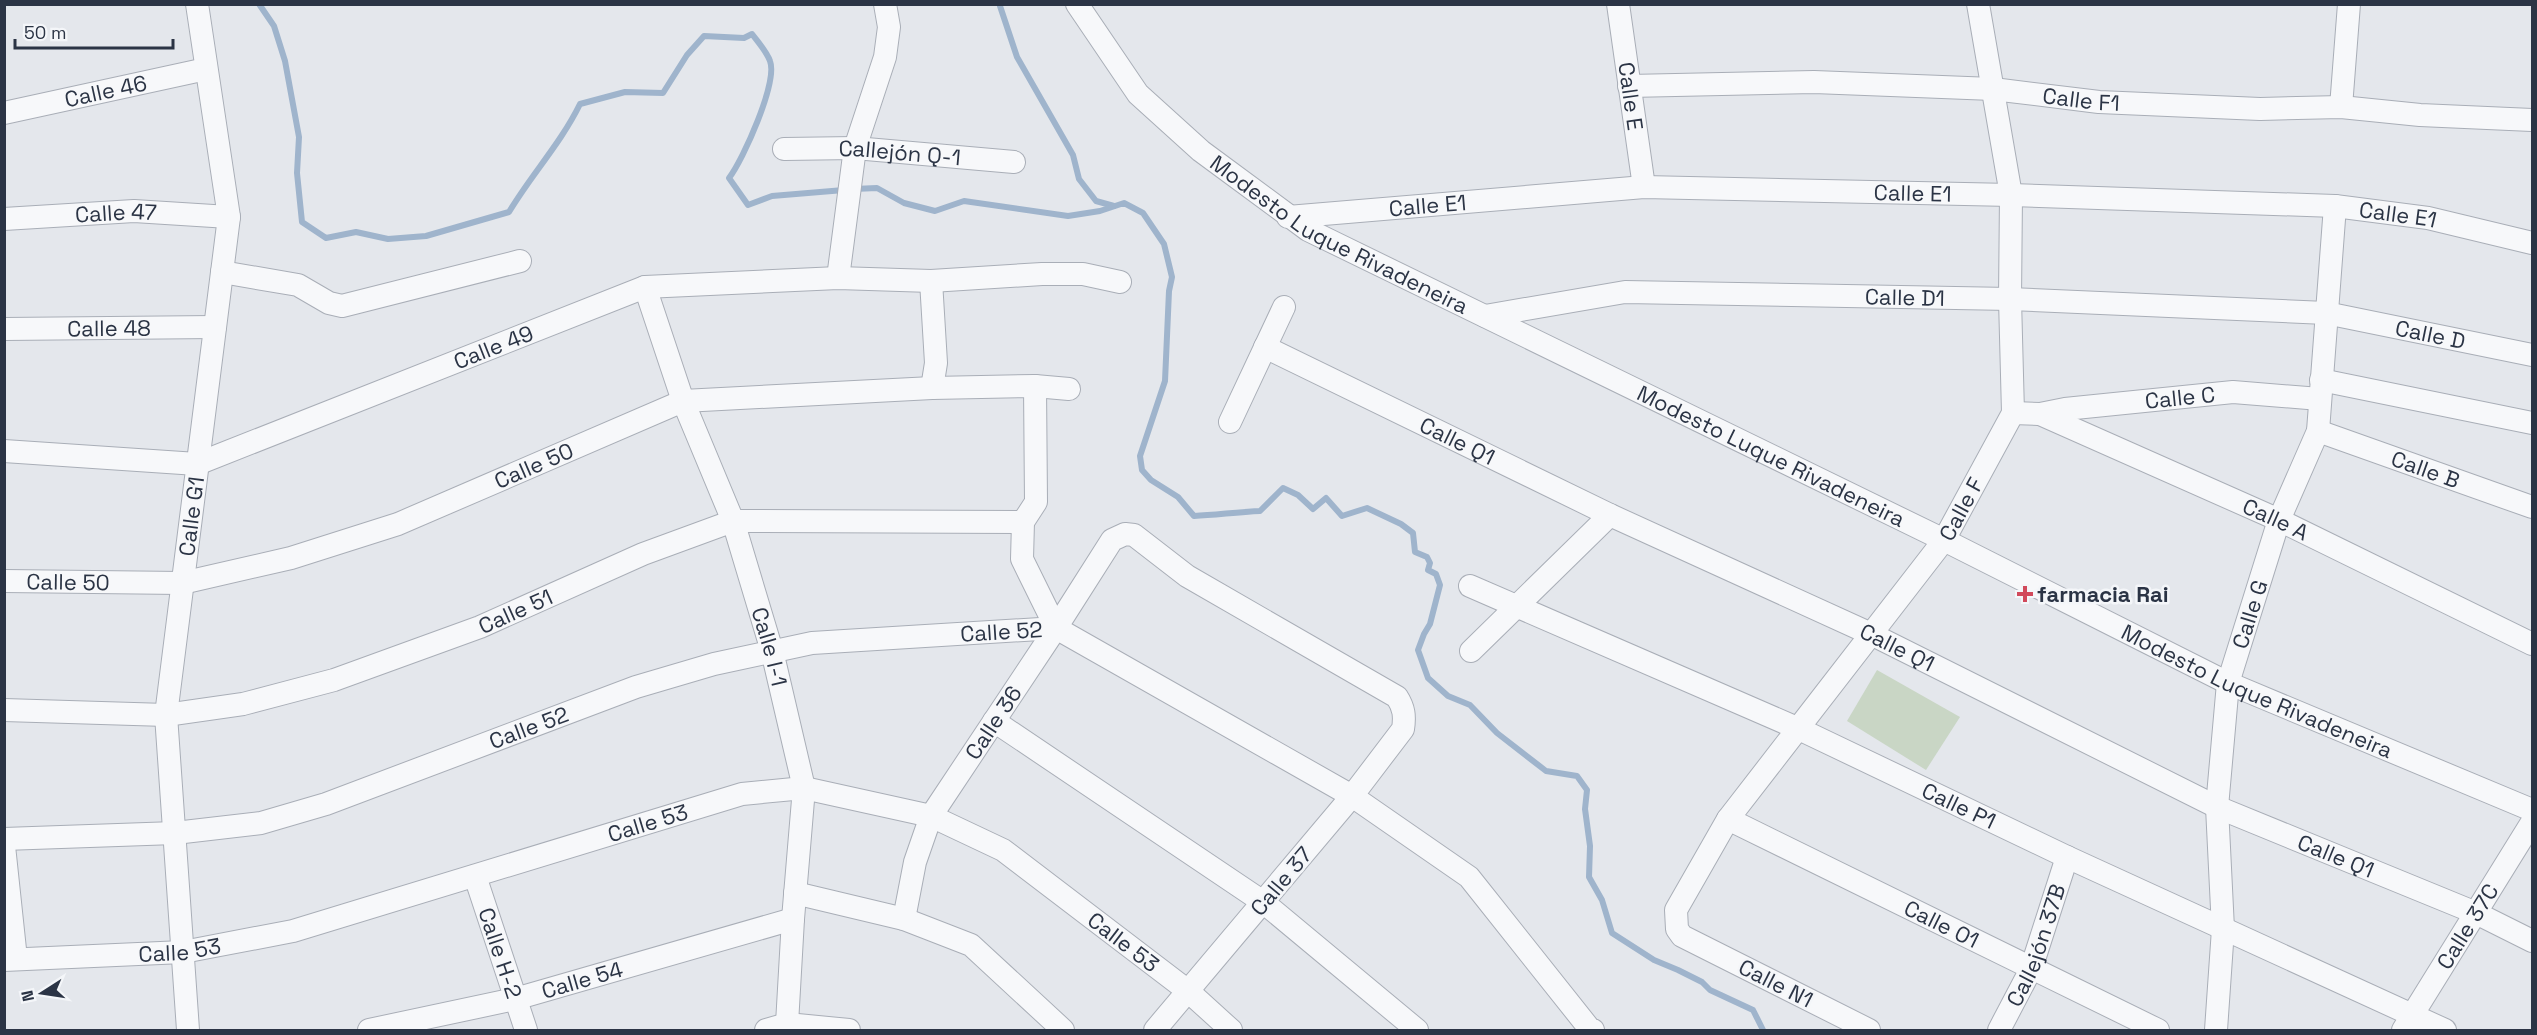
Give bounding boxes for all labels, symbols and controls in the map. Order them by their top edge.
scale bar [15,12,172,50]
text: 50 m [24,21,66,44]
street label: Calle E [1612,60,1650,132]
street label: Calle 46 [62,68,149,113]
street label: Calle F1 [2041,81,2120,117]
street label: Callejón Q-1 [838,134,962,171]
street label: Modesto Luque Rivadeneira [1205,149,1473,320]
street label: Calle E1 [1873,178,1952,208]
street label: Calle E1 [1388,188,1467,222]
street label: Calle E1 [2358,195,2440,234]
street label: Calle 47 [74,197,157,229]
street label: Calle D1 [1865,282,1945,312]
street label: Calle D [2393,313,2468,355]
street label: Calle 48 [67,314,151,342]
street label: Calle 49 [449,319,537,375]
street label: Modesto Luque Rivadeneira [1633,379,1910,533]
street label: Calle C [2144,380,2216,415]
street label: Calle Q1 [1415,411,1500,471]
street label: Calle 50 [490,436,578,495]
street label: Calle B [2387,444,2463,494]
street label: Calle F [1932,472,1990,545]
street label: Calle G1 [172,475,210,558]
street label: Calle A [2238,492,2314,546]
street label: Calle 50 [26,567,110,596]
street label: Calle G [2226,576,2273,652]
place label: farmacia Rai [2037,580,2169,608]
street label: Calle 51 [474,582,557,640]
marker: farmacia Rai [2018,587,2032,601]
street label: Calle I-1 [746,604,794,689]
street label: Calle 52 [959,615,1043,648]
street label: Calle Q1 [1855,617,1939,678]
street label: Modesto Luque Rivadeneira [2117,618,2397,764]
street label: Calle 36 [959,680,1028,765]
street label: Calle 52 [485,700,572,755]
street label: Calle P1 [1917,776,2000,835]
street label: Calle 53 [604,797,691,848]
street label: Calle Q1 [2294,828,2378,884]
street label: Calle 37 [1244,841,1318,921]
street label: Calle 37C [2430,878,2505,975]
street label: Callejón 37B [2000,880,2071,1011]
street label: Calle O1 [1900,894,1984,954]
street label: Calle H-2 [472,904,529,1002]
street label: Calle 53 [1082,906,1165,978]
street label: Calle 53 [138,931,223,968]
street label: Calle N1 [1734,952,1818,1014]
street label: Calle 54 [538,955,626,1005]
north arrow [12,963,72,1023]
text: N [16,989,39,1003]

